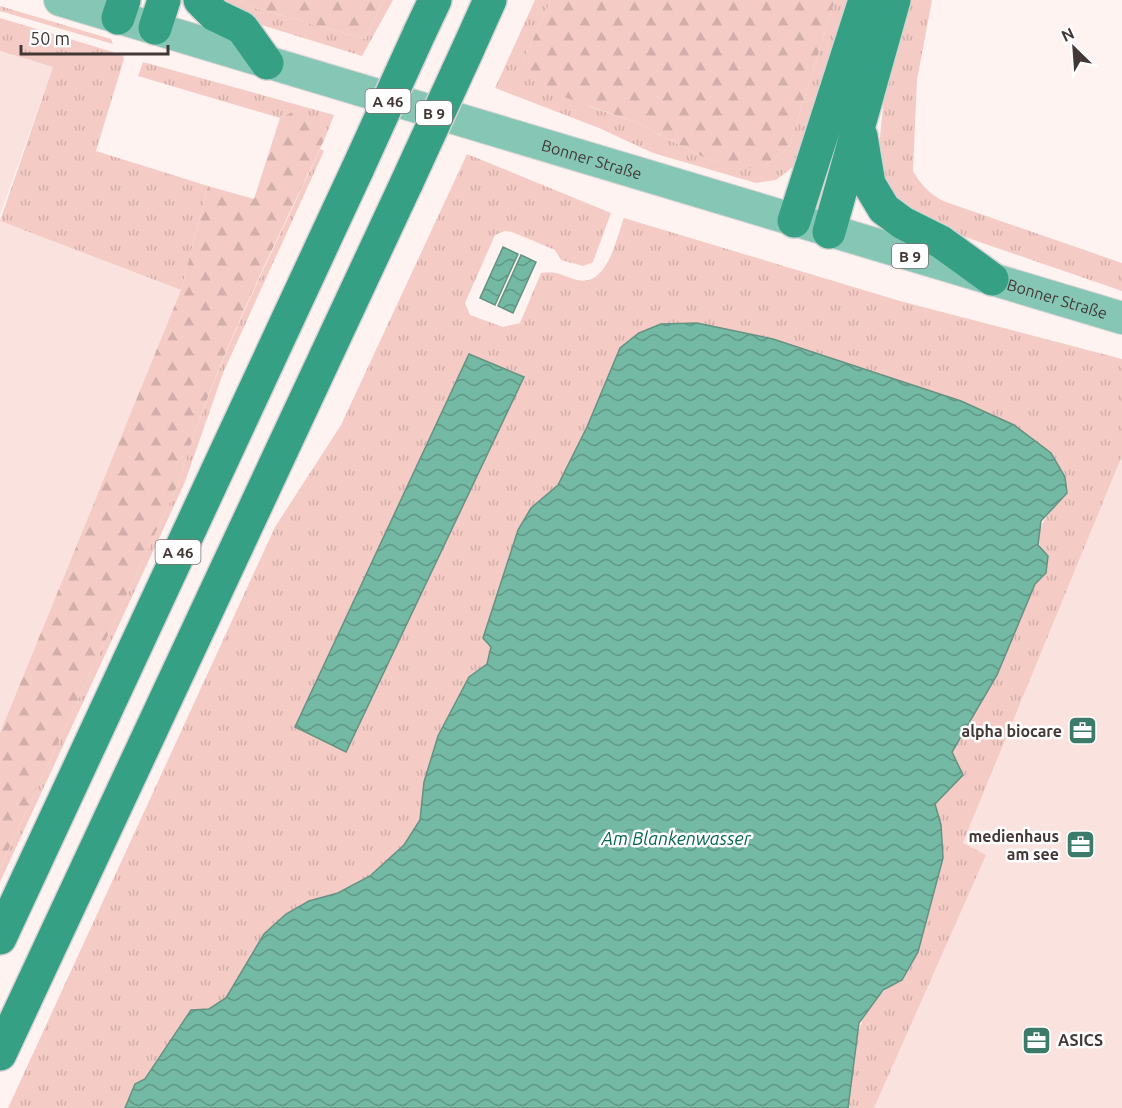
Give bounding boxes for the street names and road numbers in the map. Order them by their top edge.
road number: A 46 [366,89,410,113]
road number: B 9 [416,101,452,125]
street label: Bonner Straße [539,136,644,183]
road number: B 9 [892,244,928,268]
street label: Bonner Straße [1005,275,1110,322]
road number: A 46 [156,540,201,564]

